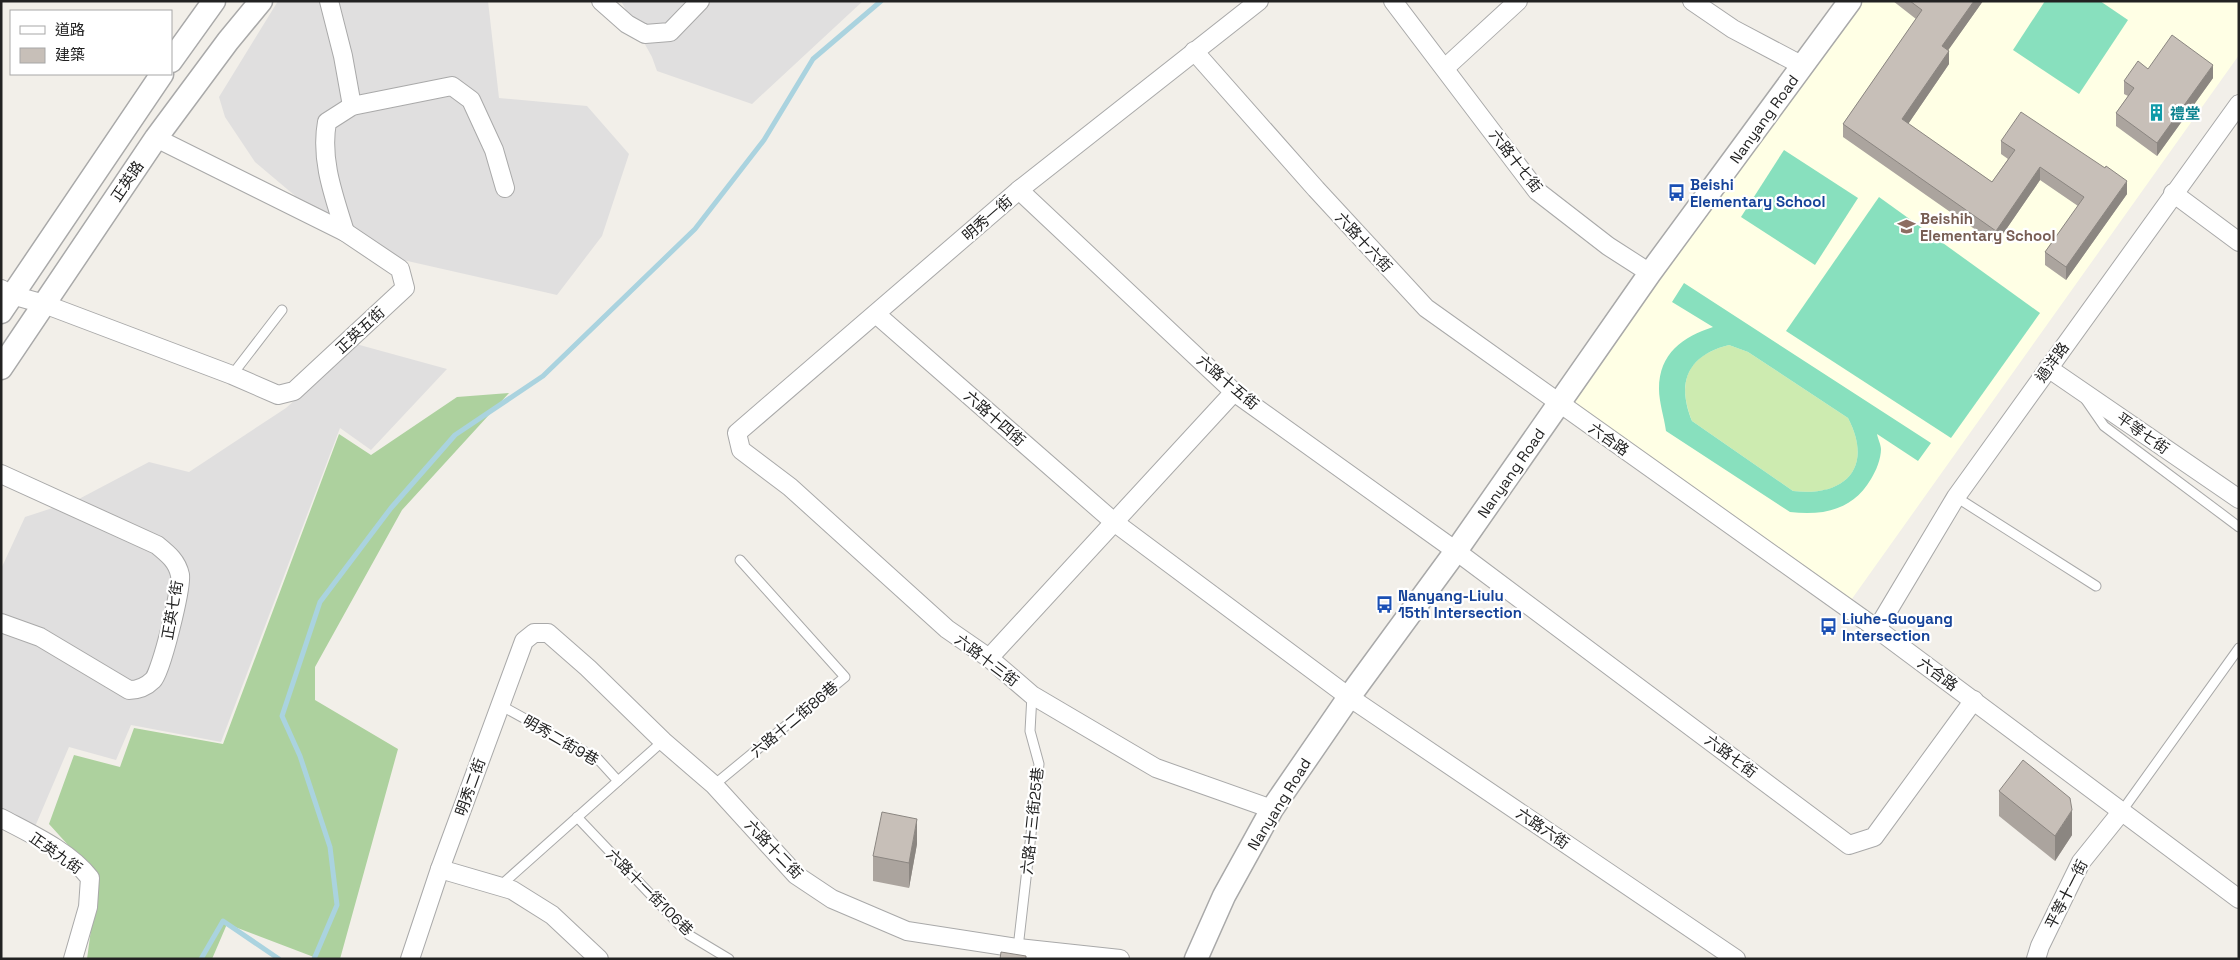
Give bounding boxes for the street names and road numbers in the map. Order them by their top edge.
street label: Nanyang Road [1725,71,1803,167]
street label: 六路十七街 [1485,126,1547,196]
street label: 正英路 [107,157,147,205]
street label: 明秀一街 [958,191,1016,245]
street label: 六路十六街 [1331,208,1397,276]
street label: 正英五街 [332,303,388,357]
street label: 過洋路 [2031,338,2073,386]
street label: 六路十五街 [1193,351,1263,413]
street label: 六路十四街 [960,386,1030,450]
street label: 平等七街 [2113,408,2173,458]
street label: 六合路 [1585,418,1633,460]
street label: Nanyang Road [1473,425,1549,521]
street label: 正英七街 [157,579,187,641]
street label: 六路十三街 [951,630,1023,690]
street label: 六合路 [1914,653,1962,695]
street label: 六路十二街86巷 [746,677,842,761]
street label: 明秀二街9巷 [520,711,602,769]
street label: 六路七街 [1701,730,1761,782]
street label: Nanyang Road [1243,754,1315,854]
street label: 明秀二街 [451,756,489,818]
street label: 六路十三街25巷 [1017,766,1047,876]
street label: 六路六街 [1513,803,1573,853]
street label: 六路十二街 [741,815,807,883]
street label: 正英九街 [26,828,86,878]
street label: 六路十一街106巷 [603,845,697,939]
street label: 平等十一街 [2041,856,2091,932]

